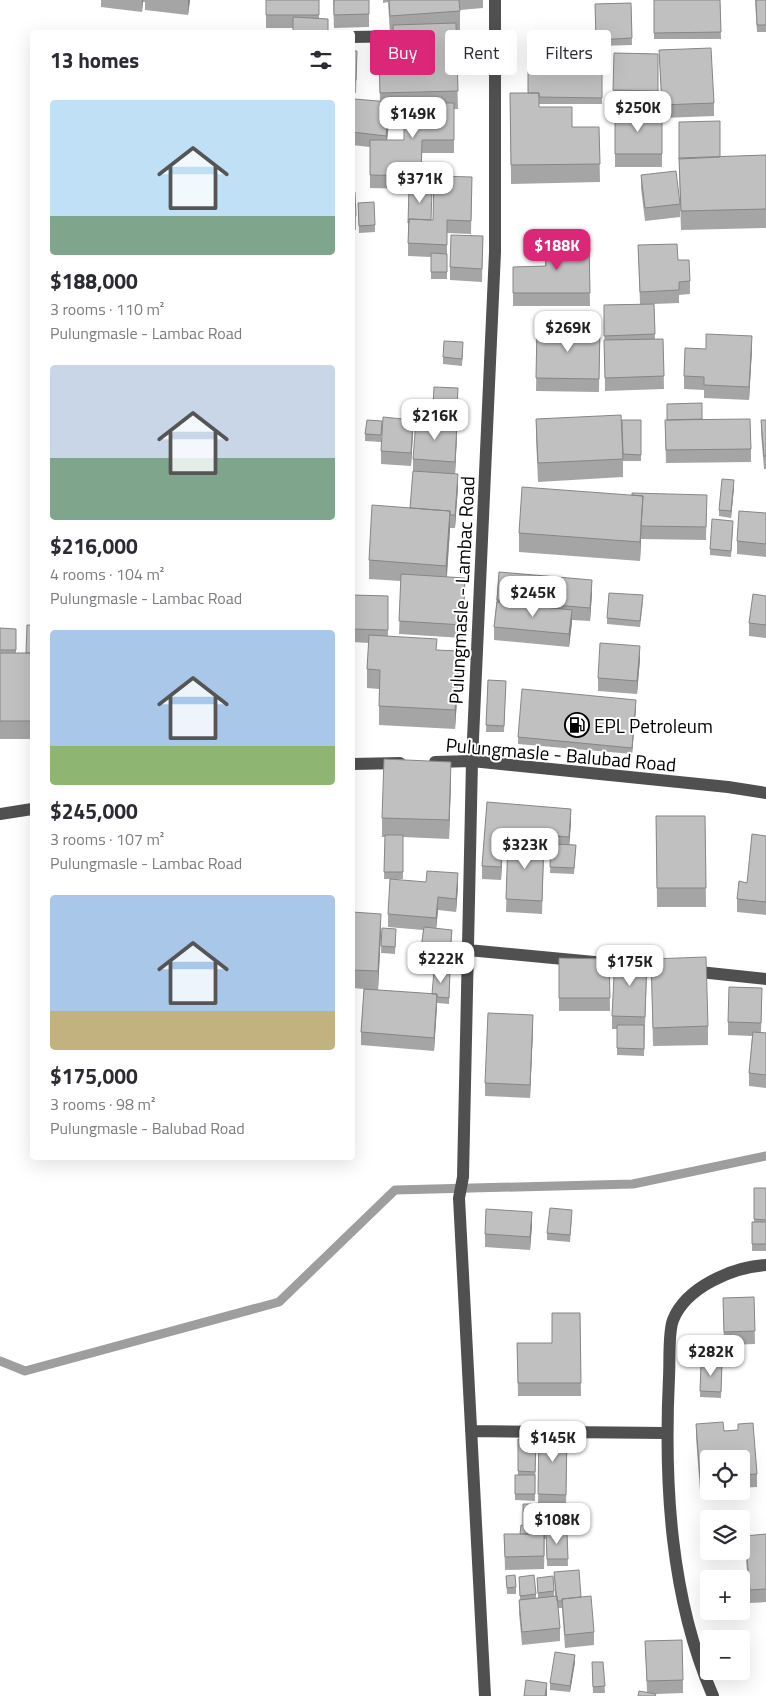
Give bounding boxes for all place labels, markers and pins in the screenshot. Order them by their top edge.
pin: $250K [603,90,673,133]
pin: $149K [378,96,448,139]
pin: $371K [385,162,455,204]
pin: $188K [522,228,592,271]
pin: $269K [533,310,603,353]
pin: $216K [400,398,470,441]
pin: $245K [498,576,568,618]
place label: EPL Petroleum [594,711,713,740]
fuel station icon: EPL Petroleum [564,712,590,738]
pin: $323K [490,828,560,870]
pin: $222K [406,942,476,984]
pin: $175K [595,944,665,987]
pin: $282K [676,1334,746,1377]
pin: $145K [518,1420,588,1463]
pin: $108K [522,1502,592,1545]

